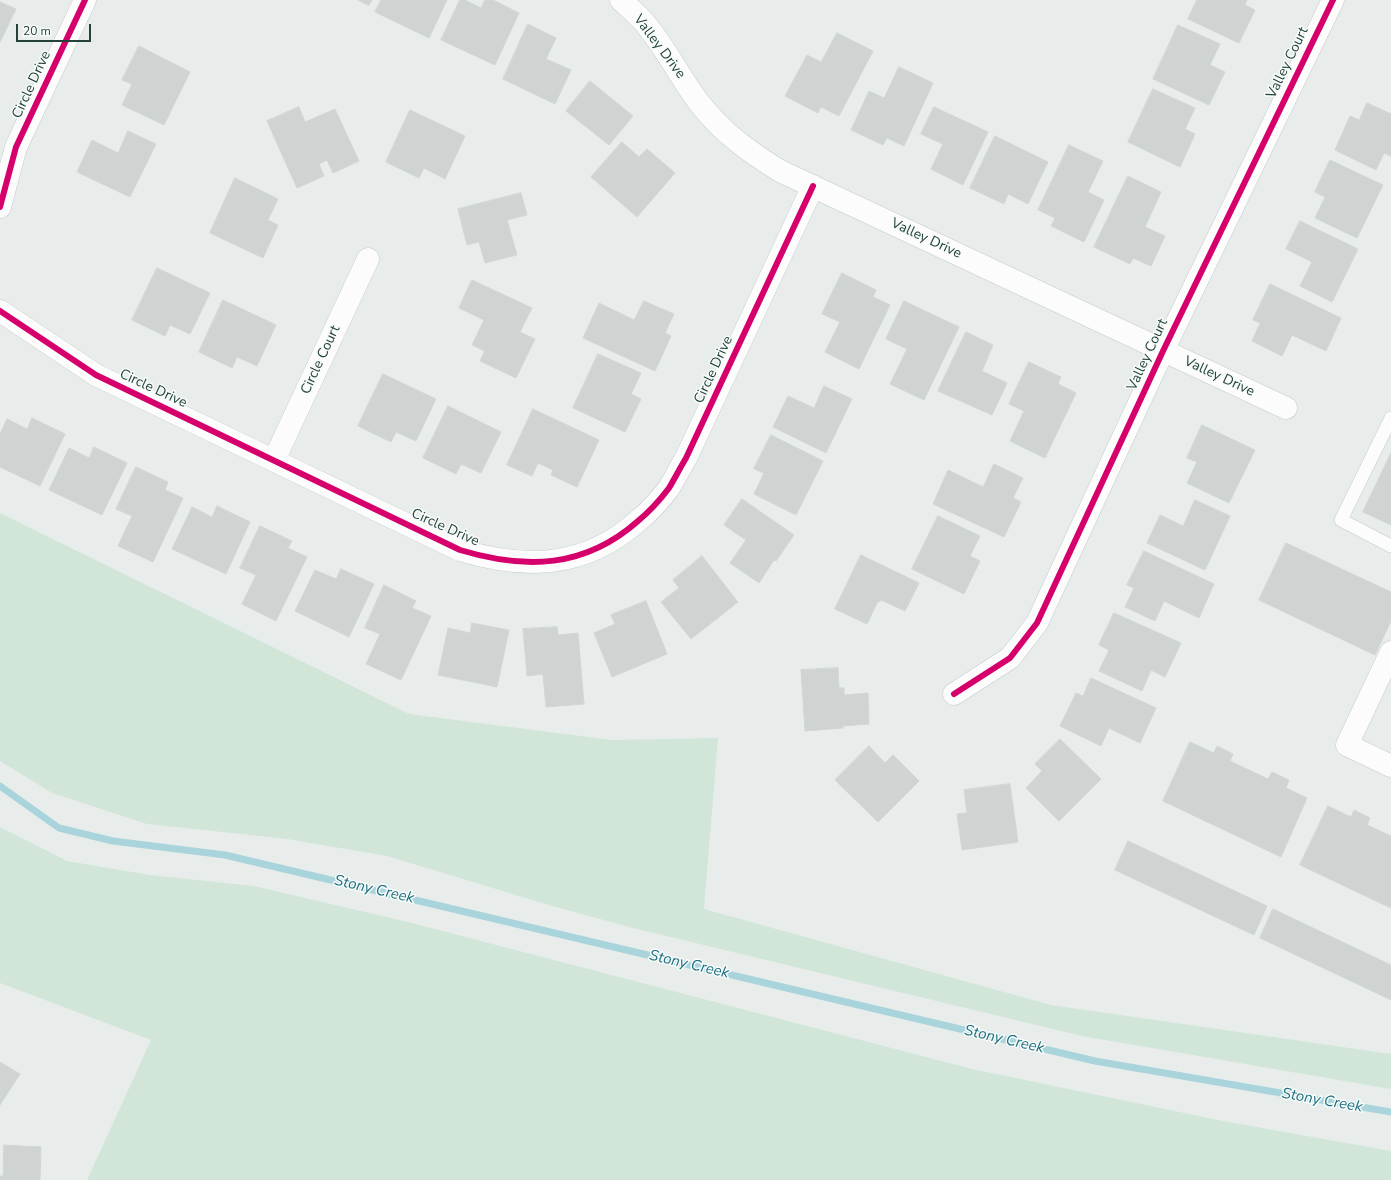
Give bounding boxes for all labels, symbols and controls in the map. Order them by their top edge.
street label: Valley Drive [629,12,689,82]
scale bar [18,16,93,42]
text: 20 m [23,23,51,39]
street label: Valley Court [1263,24,1313,102]
street label: Circle Drive [9,49,55,121]
street label: Valley Drive [888,215,964,263]
street label: Valley Court [1124,316,1172,394]
street label: Circle Court [298,323,344,397]
street label: Circle Drive [691,334,737,406]
street label: Valley Drive [1181,353,1257,401]
street label: Circle Drive [117,366,189,412]
street label: Circle Drive [409,506,481,550]
water label: Stony Creek [332,872,416,908]
water label: Stony Creek [647,947,731,983]
water label: Stony Creek [962,1022,1046,1058]
water label: Stony Creek [1280,1085,1364,1117]

